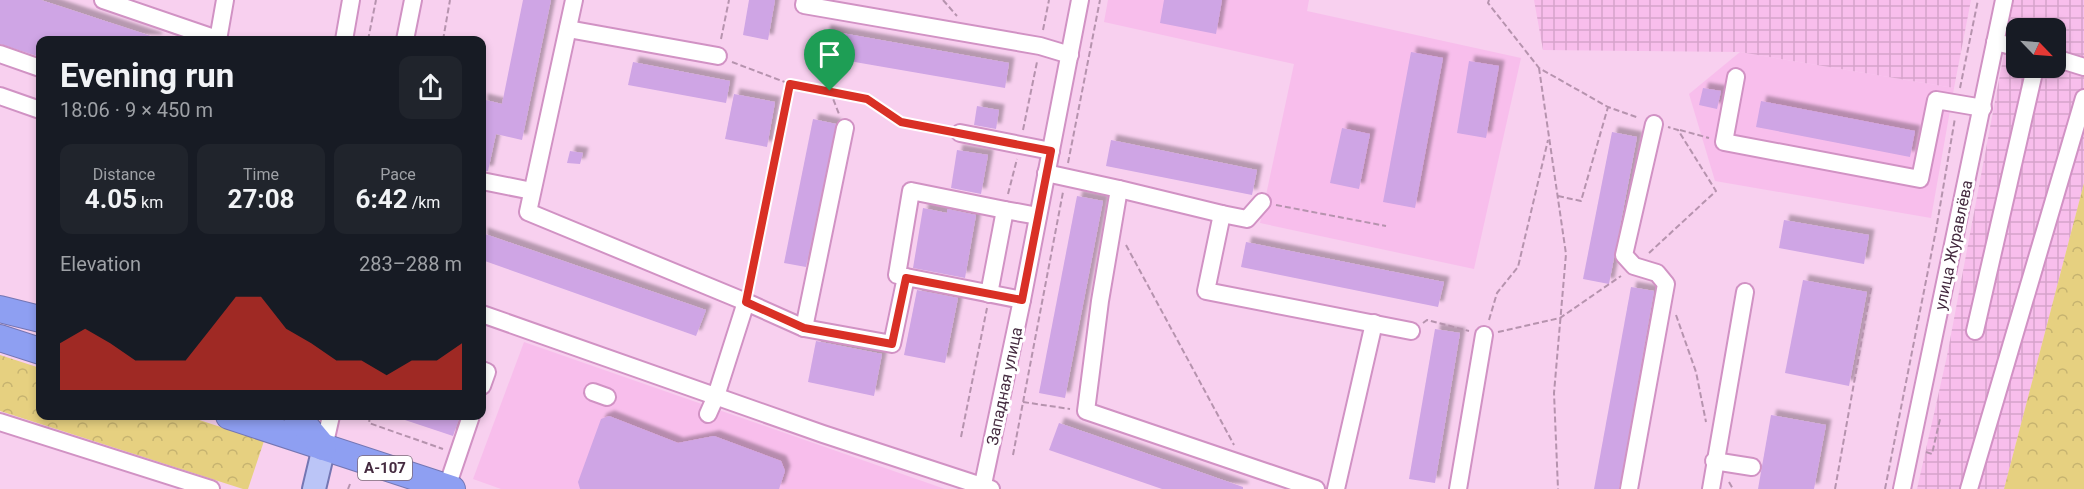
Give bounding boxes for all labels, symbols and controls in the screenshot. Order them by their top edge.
north arrow [2006,18,2066,78]
map controls [2006,18,2066,78]
pin [804,29,855,91]
icon: arrive [813,38,846,71]
text: Evening run [60,56,234,95]
button: share [399,56,462,119]
text: 18:06 · 9 × 450 m [60,98,213,122]
text: Distance [93,165,155,184]
text: Time [243,165,279,184]
text: Pace [380,165,416,184]
street label: улица Журавлёва [1930,178,1977,312]
text: 4.05 [85,184,137,214]
text: 27:08 [228,184,295,214]
text: 6:42 [356,184,408,214]
text: km [137,193,163,212]
text: /km [408,193,440,212]
text: Elevation [60,252,141,276]
text: 283–288 m [359,252,462,276]
street label: Западная улица [983,325,1026,447]
road number: А-107 [358,456,412,480]

